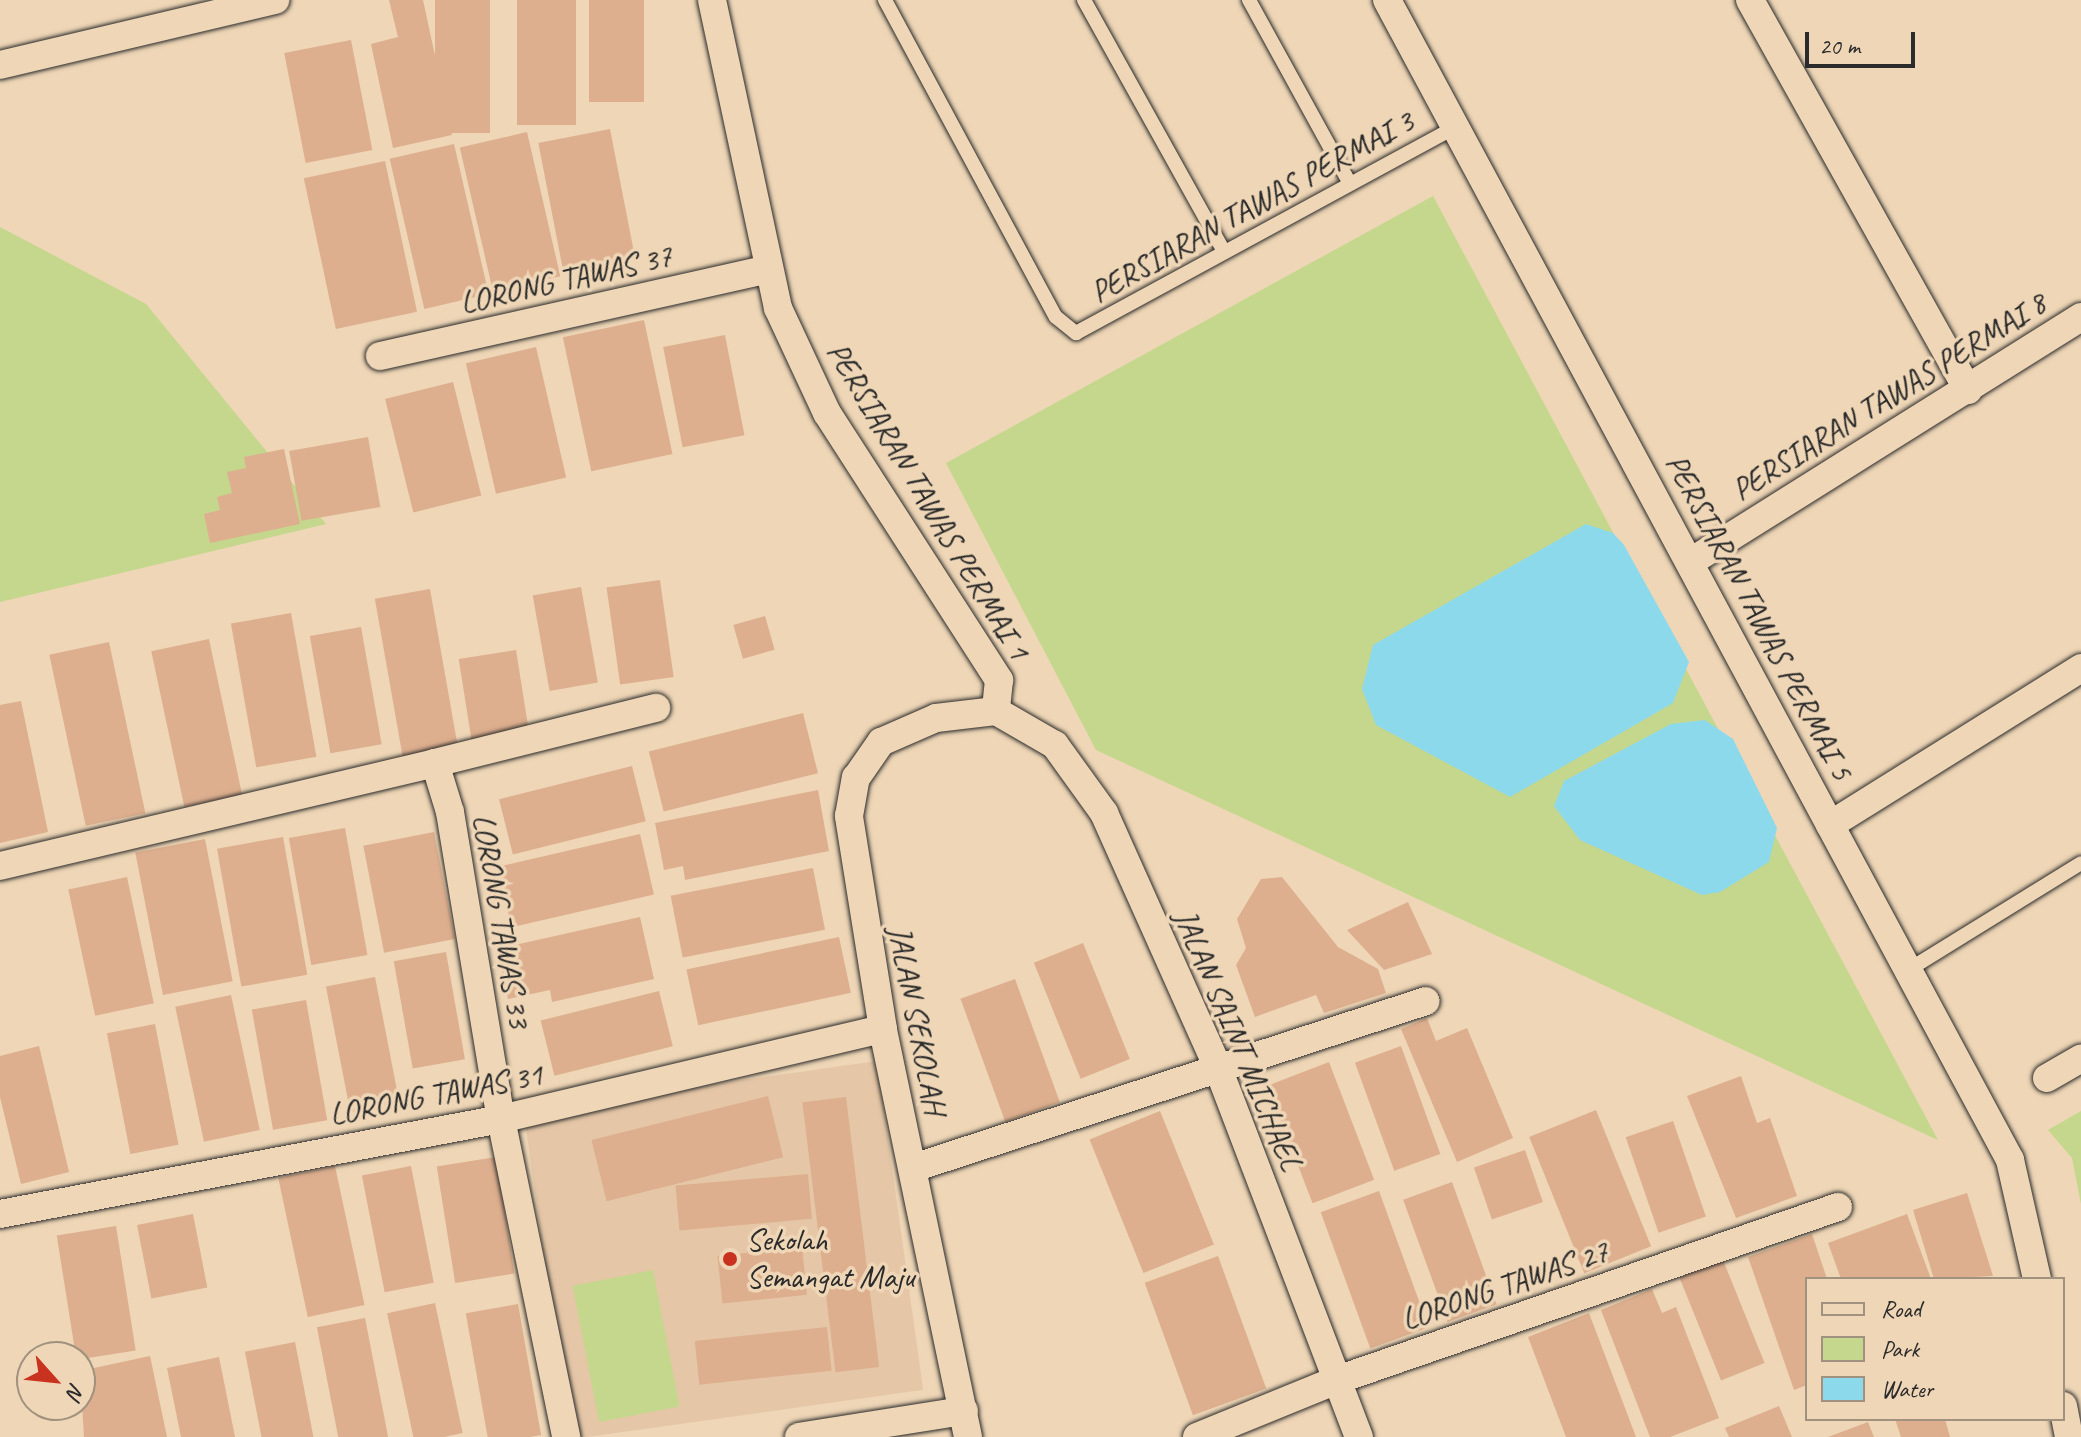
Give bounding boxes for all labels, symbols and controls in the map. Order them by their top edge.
scale bar [1809,16,1919,66]
text: 20 m [1819,31,1860,61]
street label: PERSIARAN TAWAS PERMAI 3 [1085,103,1419,311]
street label: LORONG TAWAS 37 [454,237,678,323]
street label: PERSIARAN TAWAS PERMAI 8 [1726,285,2052,509]
street label: PERSIARAN TAWAS PERMAI 1 [819,337,1037,665]
street label: PERSIARAN TAWAS PERMAI 5 [1657,449,1861,785]
street label: LORONG TAWAS 33 [463,809,539,1033]
street label: JALAN SAINT MICHAEL [1165,903,1311,1177]
street label: JALAN SEKOLAH [880,923,954,1117]
street label: LORONG TAWAS 31 [324,1055,548,1135]
place label: Sekolah Semangat Maju [746,1222,915,1297]
street label: LORONG TAWAS 27 [1395,1232,1615,1340]
marker: Sekolah Semangat Maju [721,1250,739,1268]
legend [1805,1277,2065,1421]
text: Road [1881,1294,1921,1324]
text: Park [1881,1334,1919,1364]
north arrow [16,1341,96,1421]
text: Water [1881,1374,1933,1404]
text: N [60,1379,91,1403]

